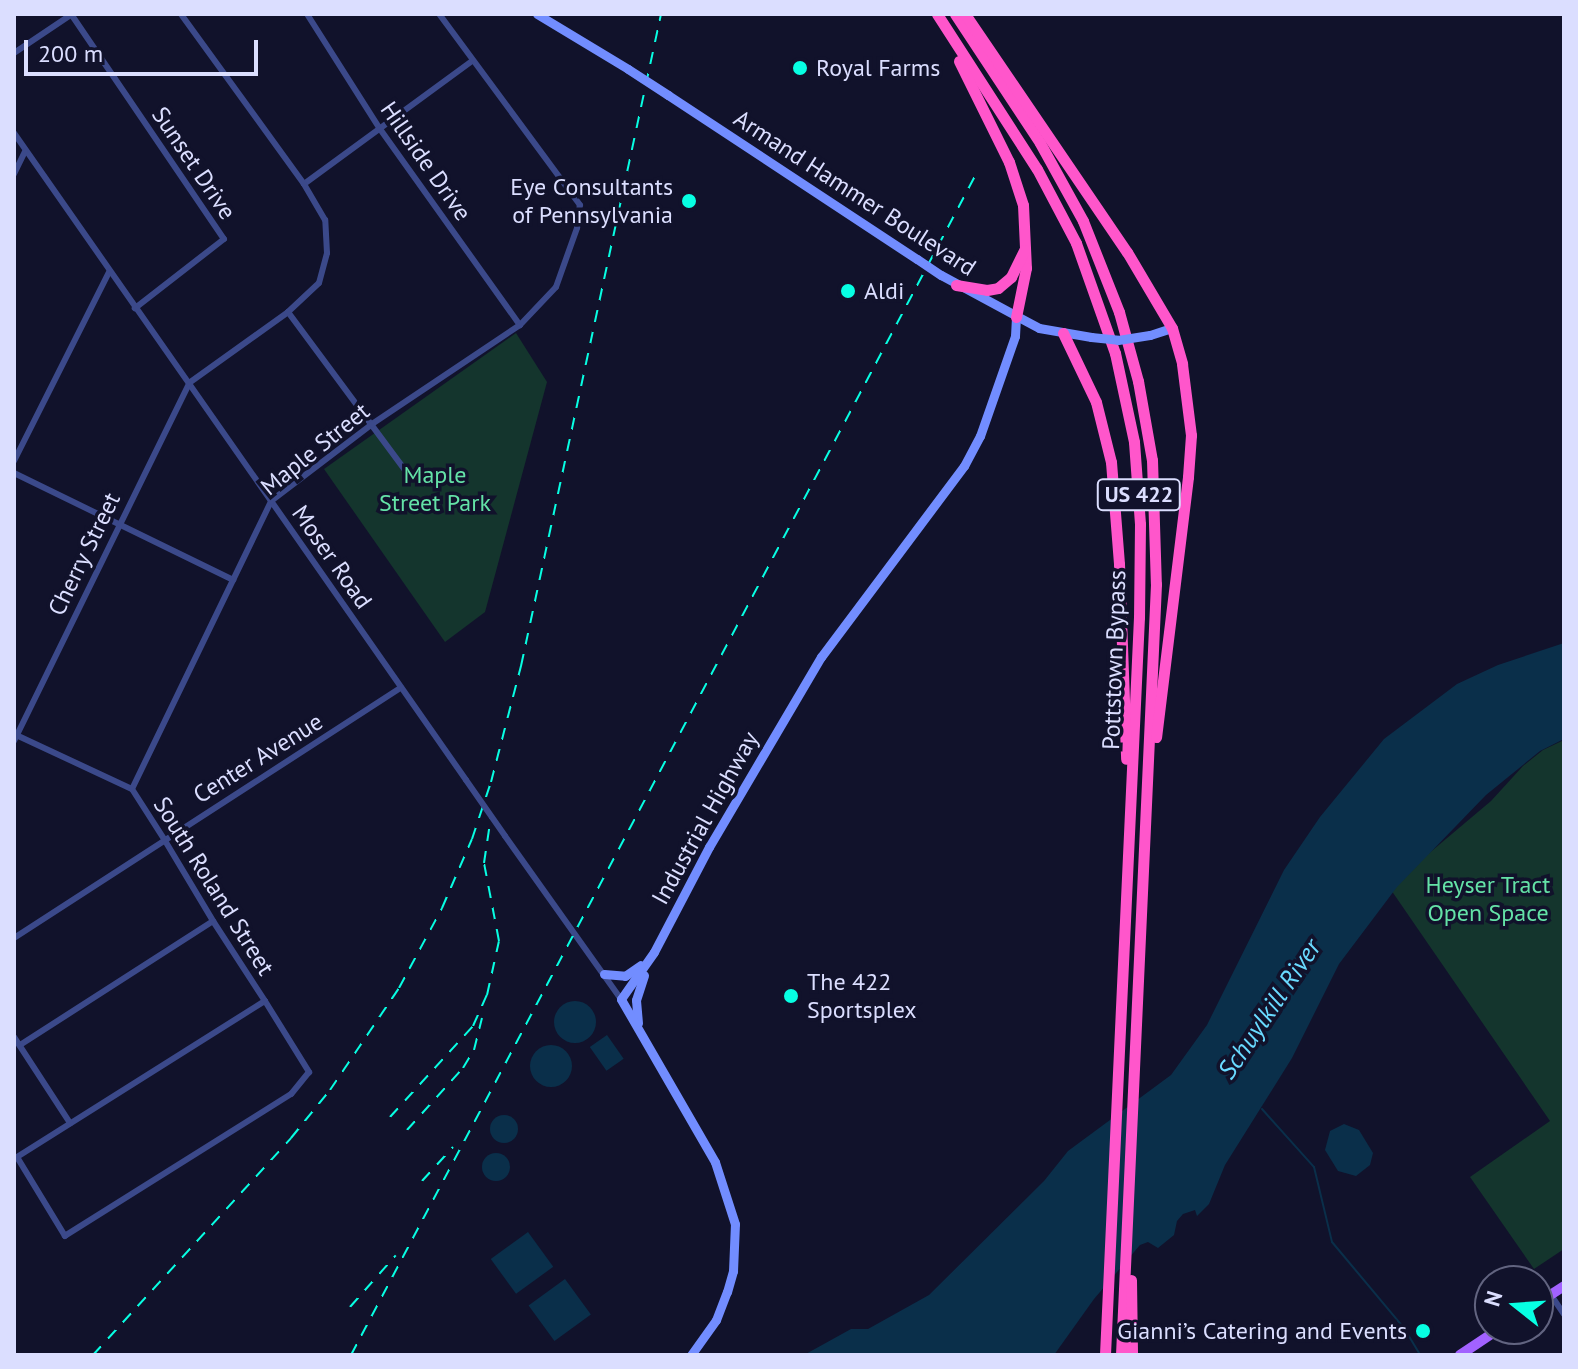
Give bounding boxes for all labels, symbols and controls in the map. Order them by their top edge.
scale bar [28,24,262,74]
text: 200 m [38,38,103,69]
place label: Royal Farms [816,54,940,82]
marker: Royal Farms [791,59,809,77]
street label: Hillside Drive [375,96,477,226]
street label: Sunset Drive [146,101,242,225]
street label: Armand Hammer Boulevard [729,104,981,282]
place label: Eye Consultants of Pennsylvania [510,173,673,229]
marker: Eye Consultants of Pennsylvania [680,192,698,210]
place label: Aldi [864,277,904,305]
marker: Aldi [839,282,857,300]
street label: Maple Street [255,397,375,501]
park label: Maple Street Park [379,461,491,517]
road number: US 422 [1095,477,1183,513]
street label: Cherry Street [42,487,126,621]
street label: Moser Road [286,500,378,614]
street label: Pottstown Bypass [1096,570,1132,750]
street label: Center Avenue [188,707,328,809]
street label: Industrial Highway [646,726,764,910]
street label: South Roland Street [148,792,280,980]
park label: Heyser Tract Open Space [1425,871,1551,927]
water label: Schuylkill River [1211,933,1327,1085]
place label: The 422 Sportsplex [807,968,917,1024]
marker: The 422 Sportsplex [782,987,800,1005]
north arrow [1474,1265,1554,1345]
text: N [1477,1288,1508,1310]
place label: Gianni’s Catering and Events [1117,1317,1407,1345]
marker: Gianni’s Catering and Events [1414,1322,1432,1340]

